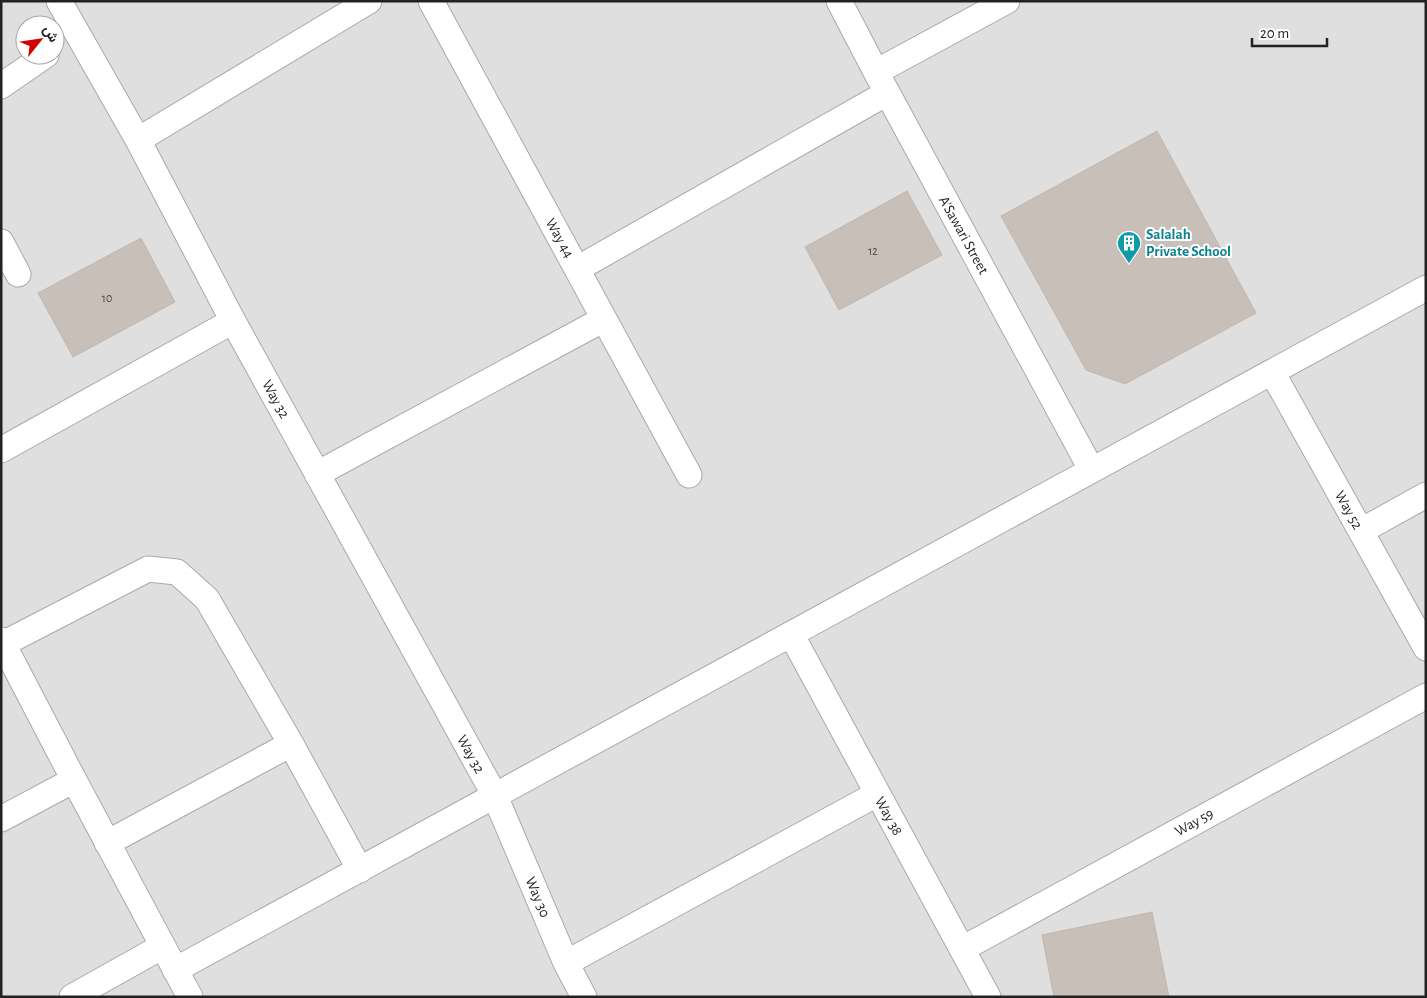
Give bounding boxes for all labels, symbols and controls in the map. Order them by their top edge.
north arrow [15,15,65,65]
scale bar [1252,15,1327,47]
text: ش [39,23,61,45]
text: 20 m [1260,26,1289,41]
street label: A'Sawari Street [936,194,991,277]
street label: Way 44 [543,216,576,261]
place label: Salalah Private School [1146,227,1231,259]
building icon: Salalah Private School [1116,230,1142,264]
house number: 12 [868,245,878,257]
house number: 10 [102,292,112,304]
street label: Way 32 [259,378,292,421]
street label: Way 52 [1332,489,1365,532]
street label: Way 32 [454,733,487,776]
street label: Way 38 [872,794,905,838]
street label: Way 59 [1172,806,1216,839]
street label: Way 30 [522,875,553,920]

